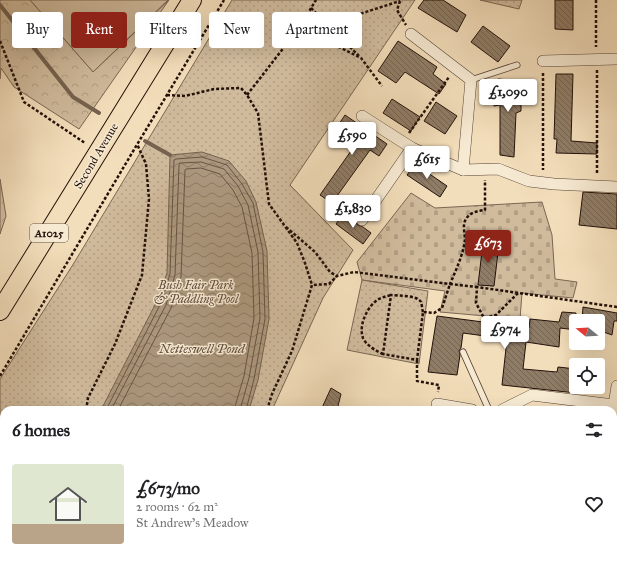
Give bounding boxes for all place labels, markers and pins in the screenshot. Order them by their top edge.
pin: £1,090 [475,79,541,113]
pin: £590 [328,122,376,156]
pin: £615 [403,146,451,180]
pin: £1,830 [320,195,386,229]
pin: £673 [464,230,512,264]
pin: £974 [481,316,529,350]

